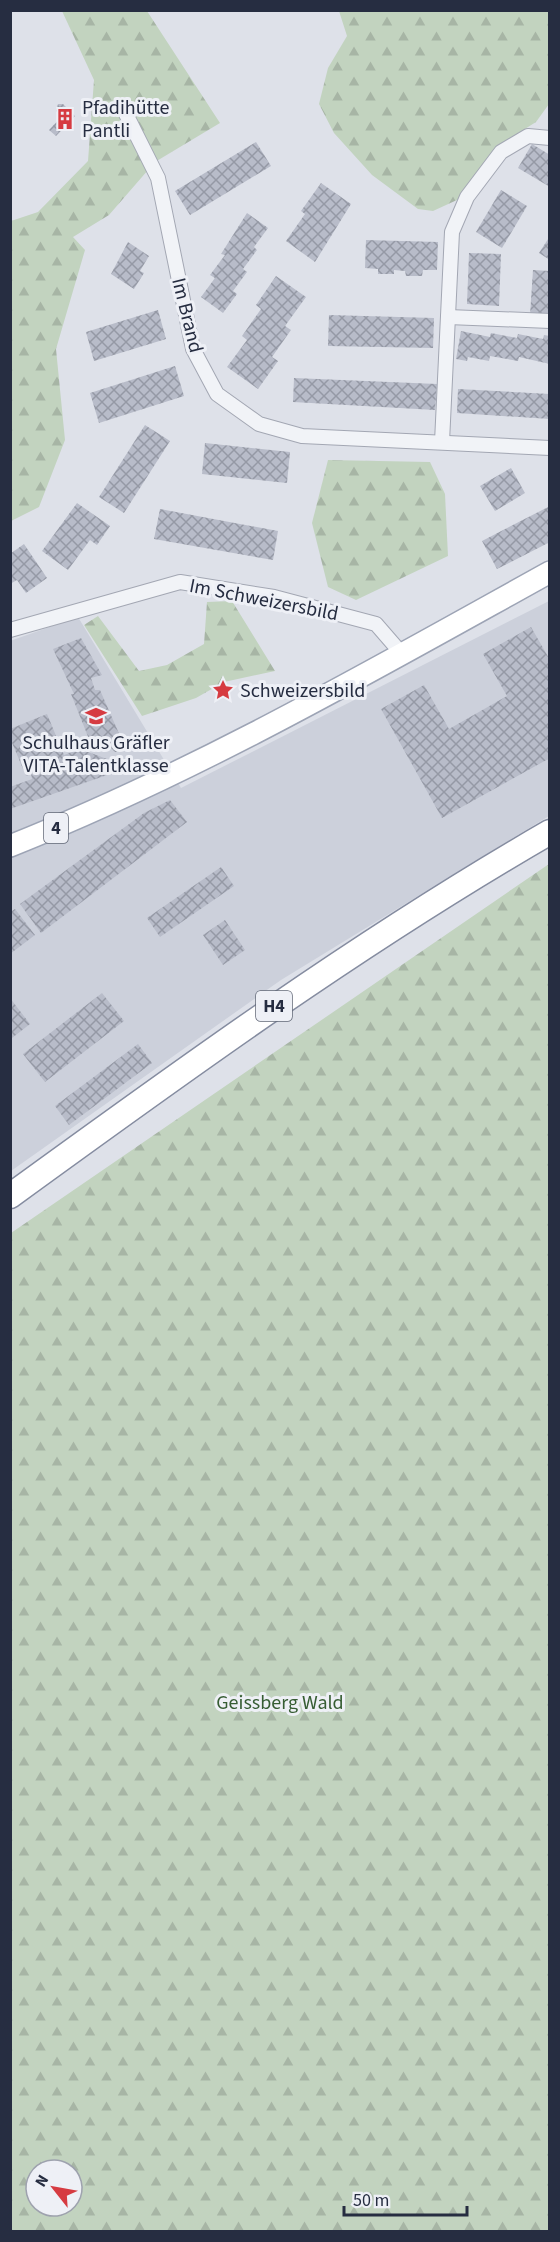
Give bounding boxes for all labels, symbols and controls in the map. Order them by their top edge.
place label: Pfadihütte Pantli [82,94,169,145]
building icon: Pfadihütte Pantli [53,107,77,131]
street label: Im Brand [164,275,210,356]
street label: Im Schweizersbild [187,572,341,628]
place label: Schweizersbild [240,677,365,705]
place icon: Schweizersbild [211,678,235,702]
school or university icon: Schulhaus Gräfler VITA-Talentklasse [84,704,108,728]
place label: Schulhaus Gräfler VITA-Talentklasse [22,729,170,780]
road number: 4 [44,813,68,843]
road number: H4 [256,991,292,1021]
park label: Geissberg Wald [216,1689,344,1717]
north arrow [24,2158,84,2218]
text: N [30,2171,54,2191]
scale bar [344,2179,467,2217]
text: 50 m [353,2188,389,2213]

